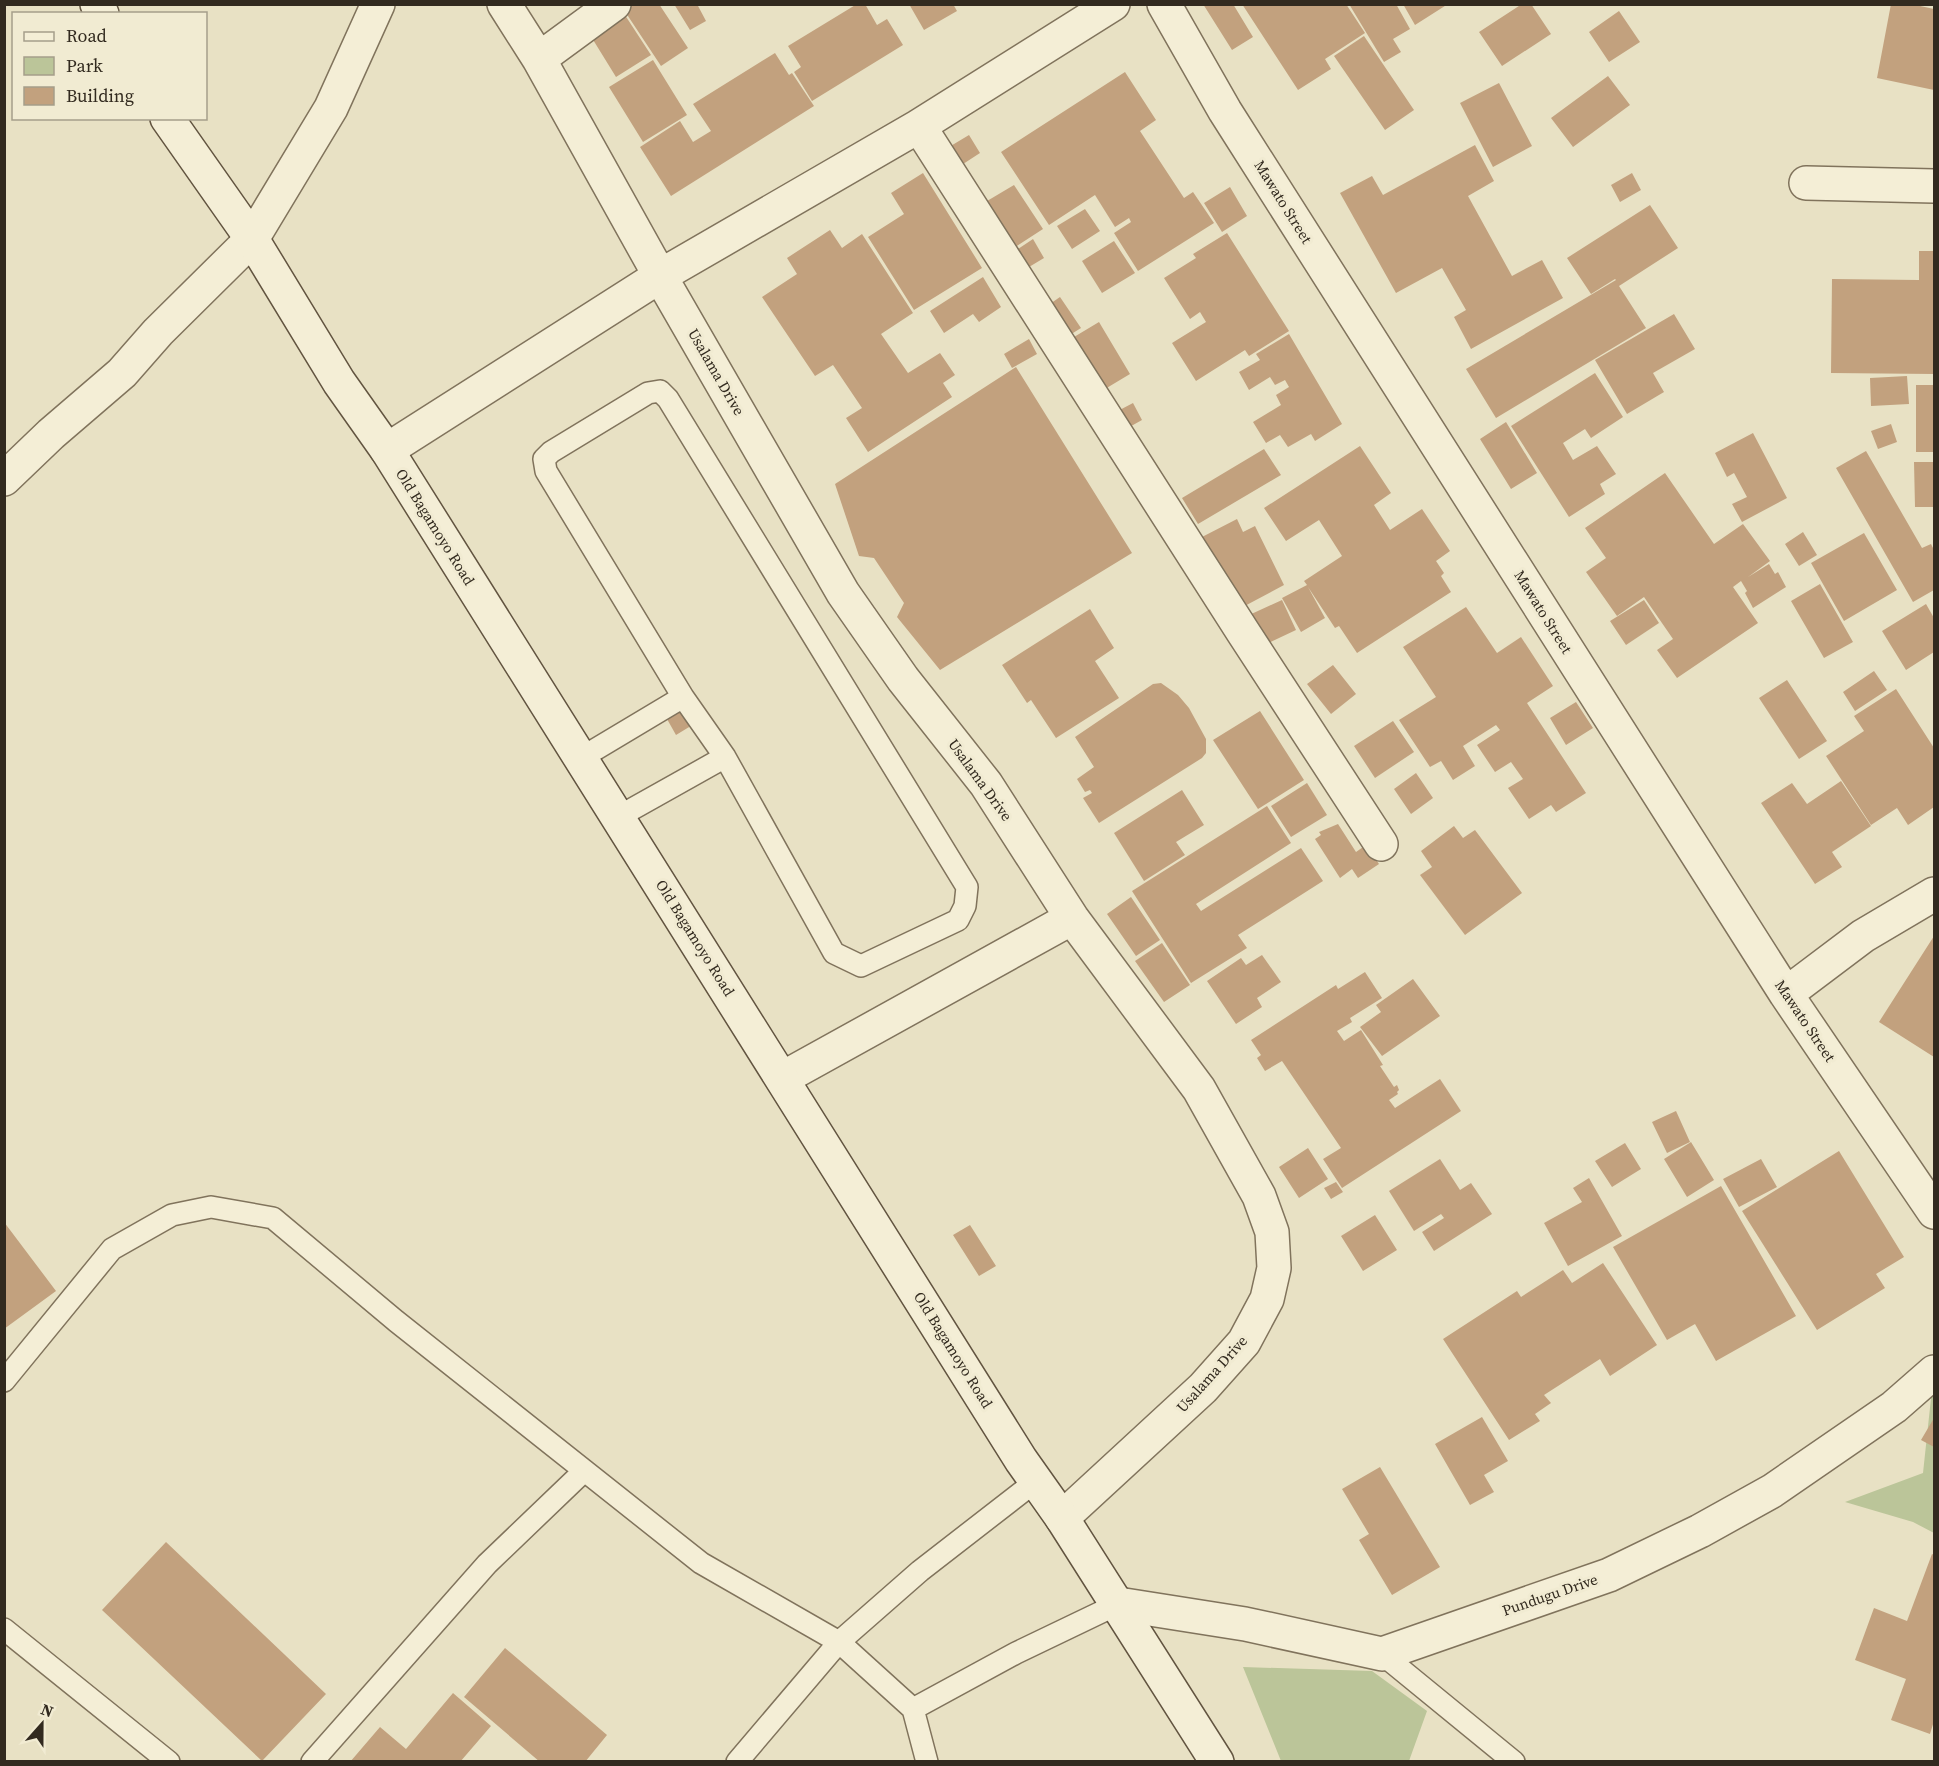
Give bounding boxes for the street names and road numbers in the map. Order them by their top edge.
street label: Mawato Street [1249,156,1318,248]
street label: Usalama Drive [683,324,750,419]
street label: Old Bagamoyo Road [391,464,480,589]
street label: Mawato Street [1509,566,1578,658]
street label: Usalama Drive [943,734,1018,825]
street label: Old Bagamoyo Road [651,875,740,1000]
street label: Mawato Street [1770,976,1841,1066]
street label: Old Bagamoyo Road [909,1287,998,1412]
street label: Usalama Drive [1171,1330,1252,1417]
street label: Pundugu Drive [1499,1568,1601,1621]

